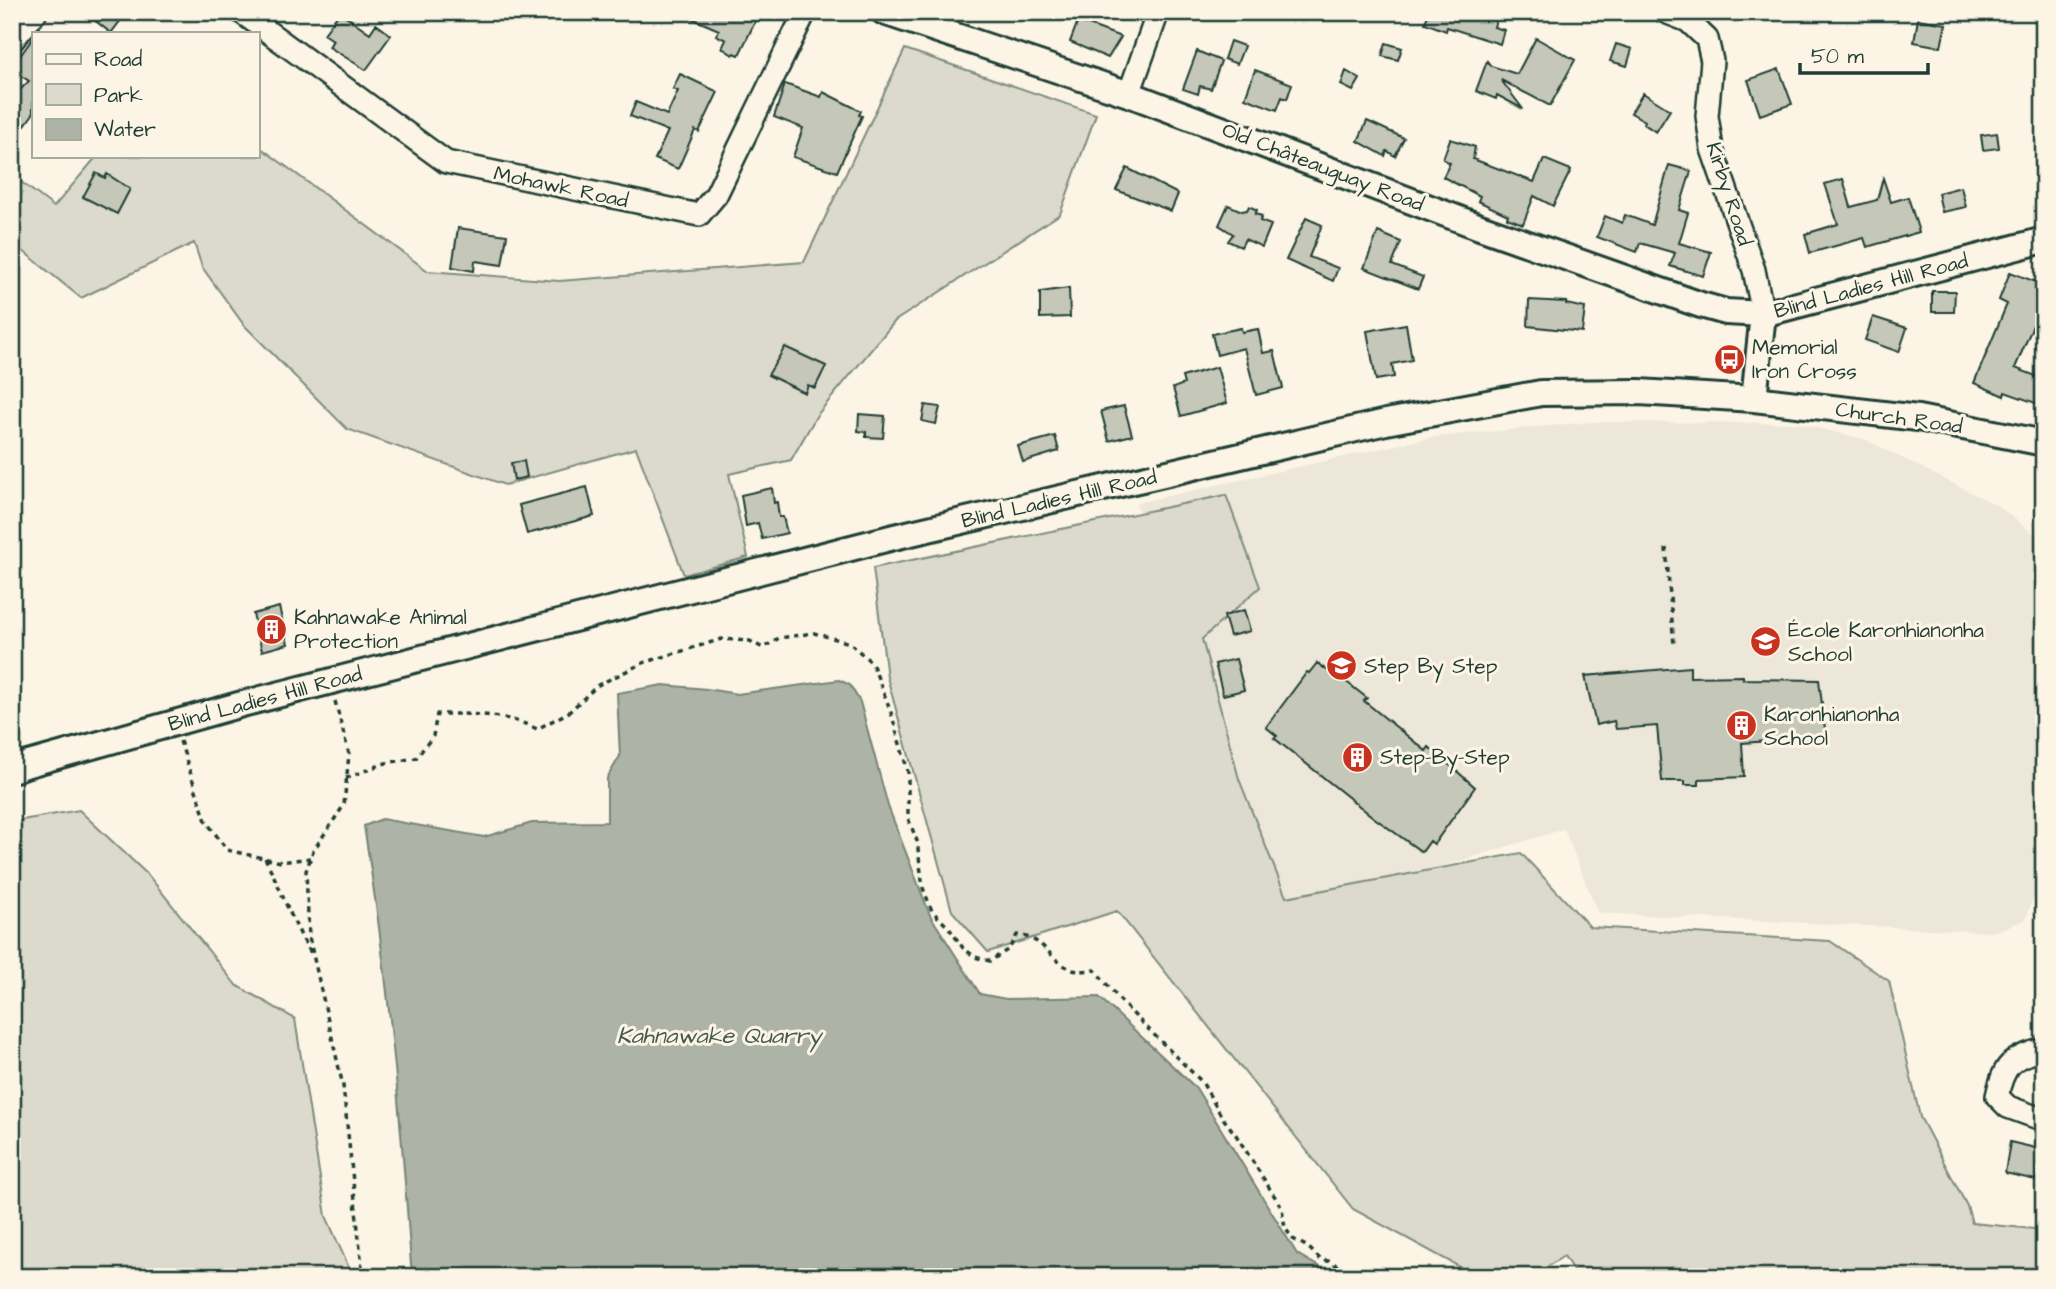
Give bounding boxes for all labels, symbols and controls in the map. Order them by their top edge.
legend [32,32,259,158]
scale bar [1800,32,1928,76]
text: 50 m [1811,42,1865,71]
text: Road [94,45,142,74]
text: Park [94,81,143,110]
text: Water [94,115,156,144]
street label: Old Châteauguay Road [1217,115,1428,221]
street label: Kirby Road [1697,138,1759,250]
street label: Mohawk Road [491,159,631,215]
street label: Blind Ladies Hill Road [1771,246,1971,326]
place label: Memorial Iron Cross [1752,333,1857,386]
bus stop icon: Memorial Iron Cross [1712,342,1746,376]
street label: Church Road [1834,395,1965,441]
street label: Blind Ladies Hill Road [958,462,1160,536]
place label: Kahnawake Animal Protection [294,603,467,656]
building icon: Kahnawake Animal Protection [254,612,288,646]
place label: École Karonhianonha School [1788,616,1984,669]
school or university icon: École Karonhianonha School [1748,625,1782,659]
school or university icon: Step By Step [1324,649,1358,683]
place label: Step By Step [1364,652,1498,683]
street label: Blind Ladies Hill Road [165,659,365,739]
place label: Karonhianonha School [1764,700,1900,753]
building icon: Karonhianonha School [1724,709,1758,743]
building icon: Step-By-Step [1340,740,1374,774]
place label: Step-By-Step [1380,743,1510,774]
water label: Kahnawake Quarry [617,1020,823,1053]

